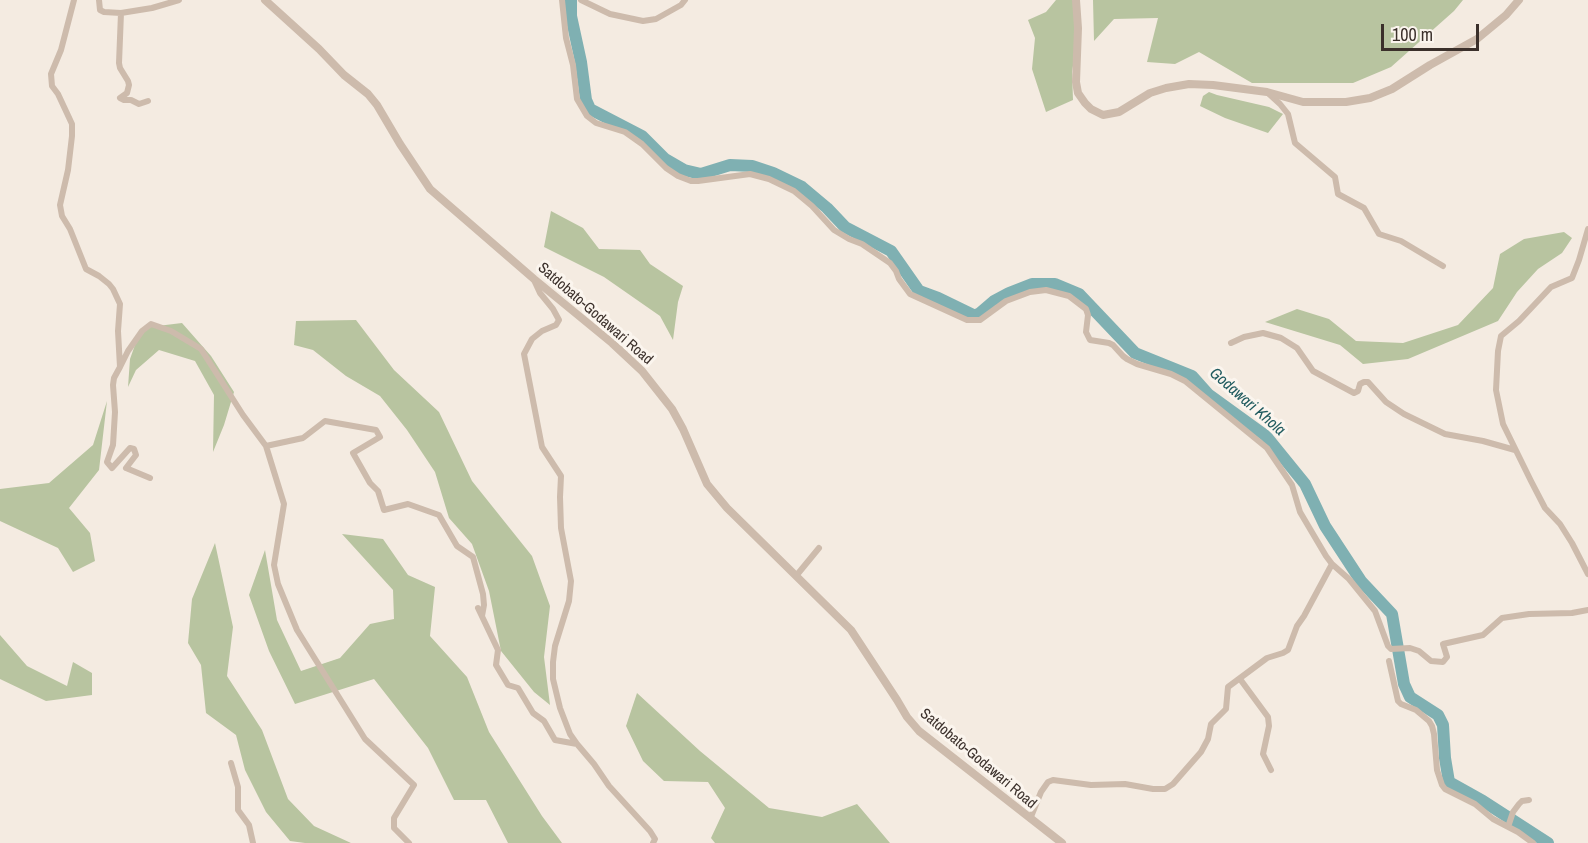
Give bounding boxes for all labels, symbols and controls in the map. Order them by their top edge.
scale bar [1384,12,1482,50]
text: 100 m [1392,22,1433,47]
street label: Satdobato-Godawari Road [534,259,656,369]
water label: Godawari Khola [1205,364,1289,440]
street label: Satdobato-Godawari Road [916,705,1040,813]

